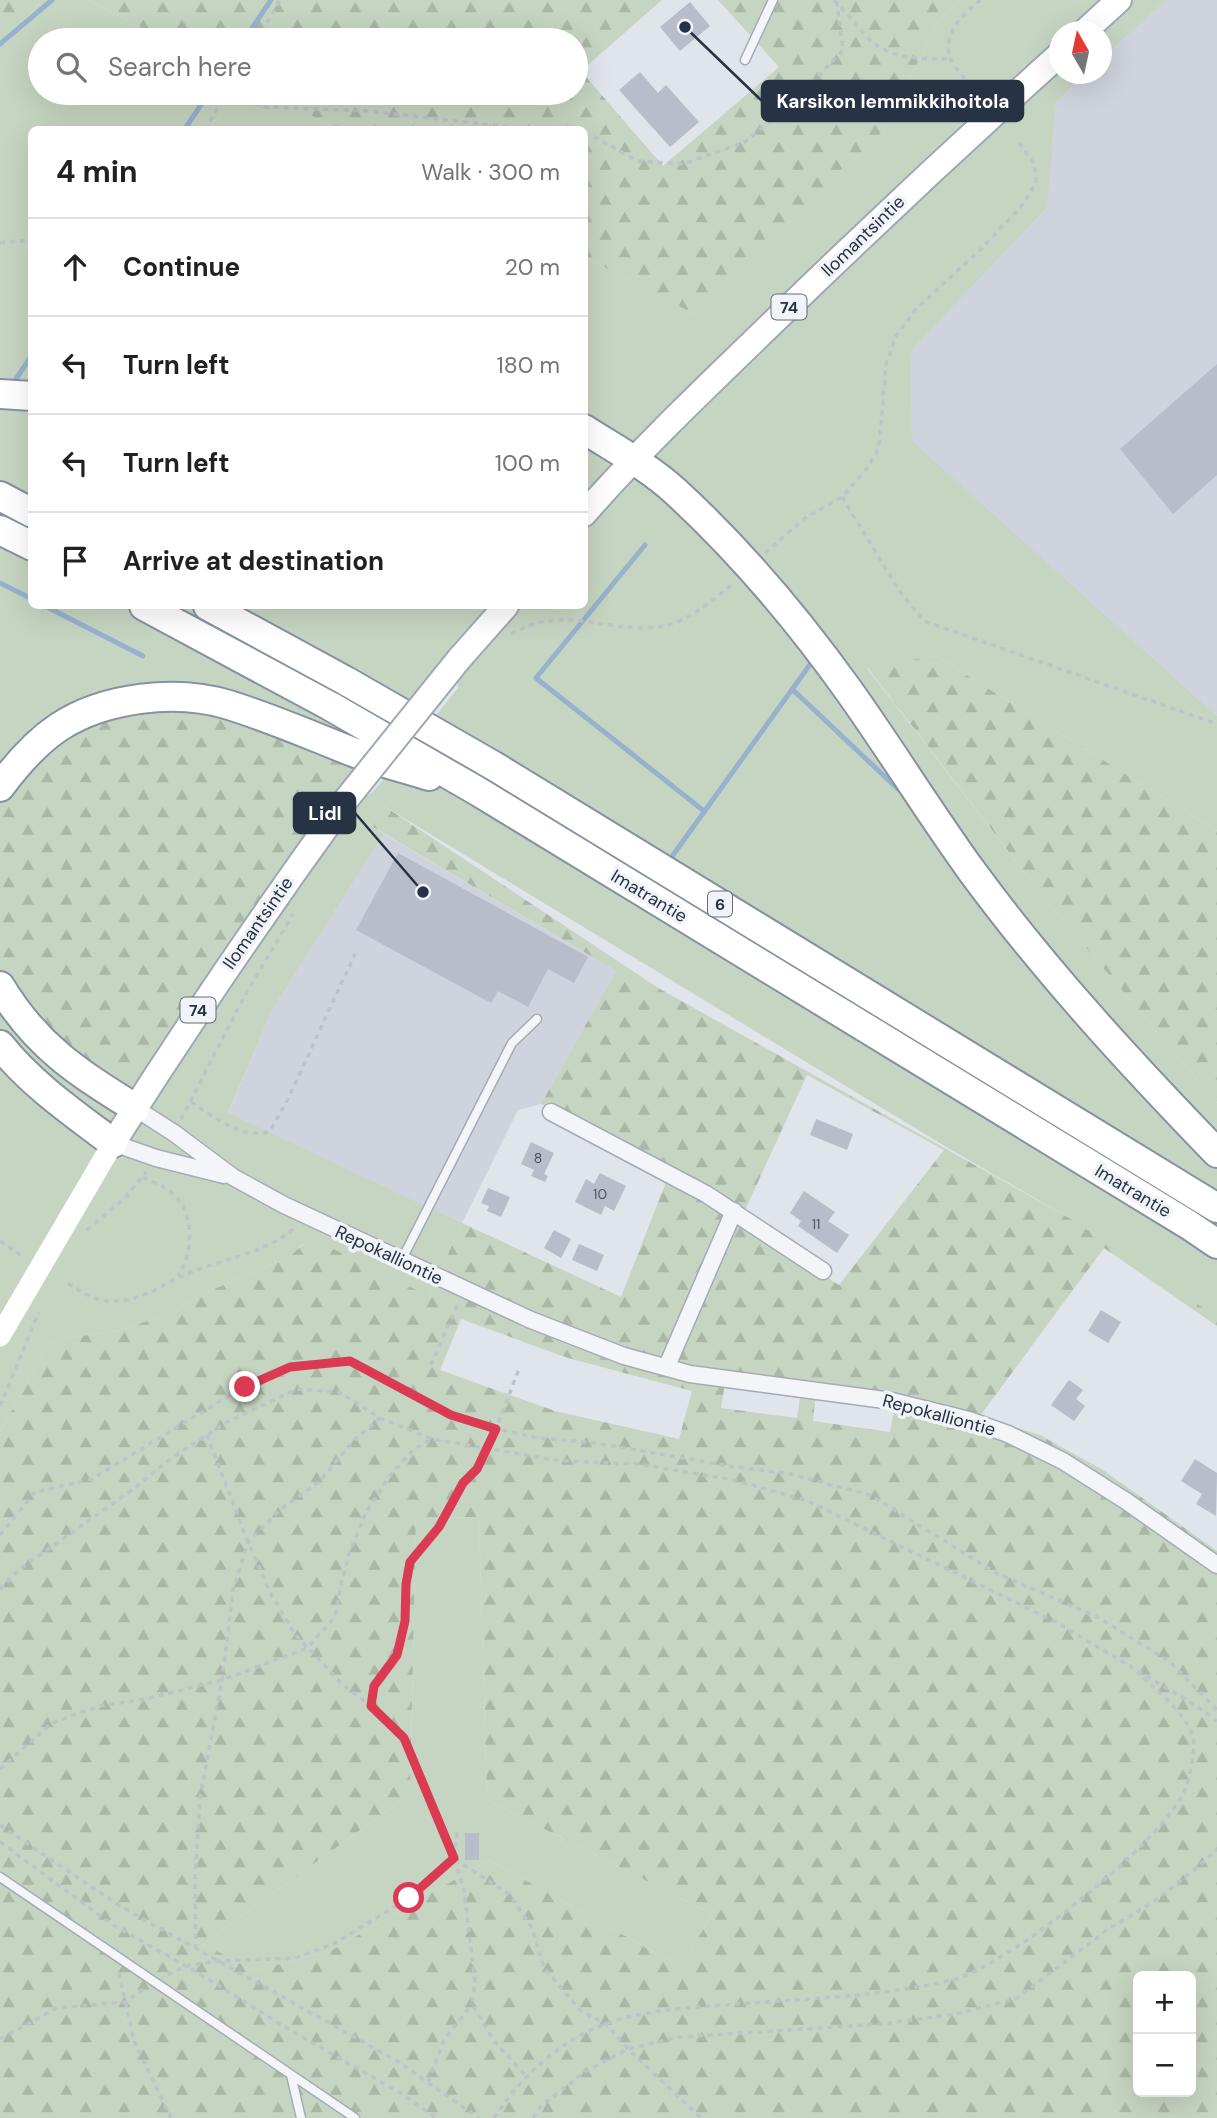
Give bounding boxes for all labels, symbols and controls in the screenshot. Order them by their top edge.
north arrow [1049,21,1112,84]
search box [28,28,588,105]
icon: search [52,48,90,86]
text: Search here [108,50,251,84]
callout: Karsikon lemmikkihoitola [762,81,1023,121]
text: Karsikon lemmikkihoitola [777,89,1009,114]
text: 4 min [56,152,138,191]
text: Walk · 300 m [421,157,560,187]
street label: Ilomantsintie [816,190,910,282]
icon: ahead [56,248,94,286]
text: Continue [123,250,240,284]
text: 20 m [505,252,560,282]
road number: 74 [772,294,806,320]
icon: left [56,346,94,384]
text: Turn left [123,348,230,382]
text: 180 m [496,350,560,380]
icon: left [56,444,94,482]
text: Turn left [123,446,230,480]
text: 100 m [495,448,560,478]
icon: arrive [56,542,94,580]
text: Arrive at destination [123,544,384,578]
callout: Lidl [294,793,355,833]
text: Lidl [308,801,342,826]
street label: Imatrantie [606,864,692,928]
street label: Ilomantsintie [217,872,299,974]
road number: 6 [708,891,732,916]
road number: 74 [180,998,216,1022]
house number: 8 [534,1149,542,1167]
street label: Imatrantie [1090,1159,1176,1223]
house number: 10 [593,1185,607,1203]
house number: 11 [812,1215,820,1233]
street label: Repokalliontie [331,1220,447,1290]
route end [229,1371,260,1402]
street label: Repokalliontie [880,1388,998,1442]
route start [393,1882,424,1913]
map controls [1133,1971,1196,2097]
button: + [1133,1971,1196,2034]
button: − [1133,2034,1196,2097]

